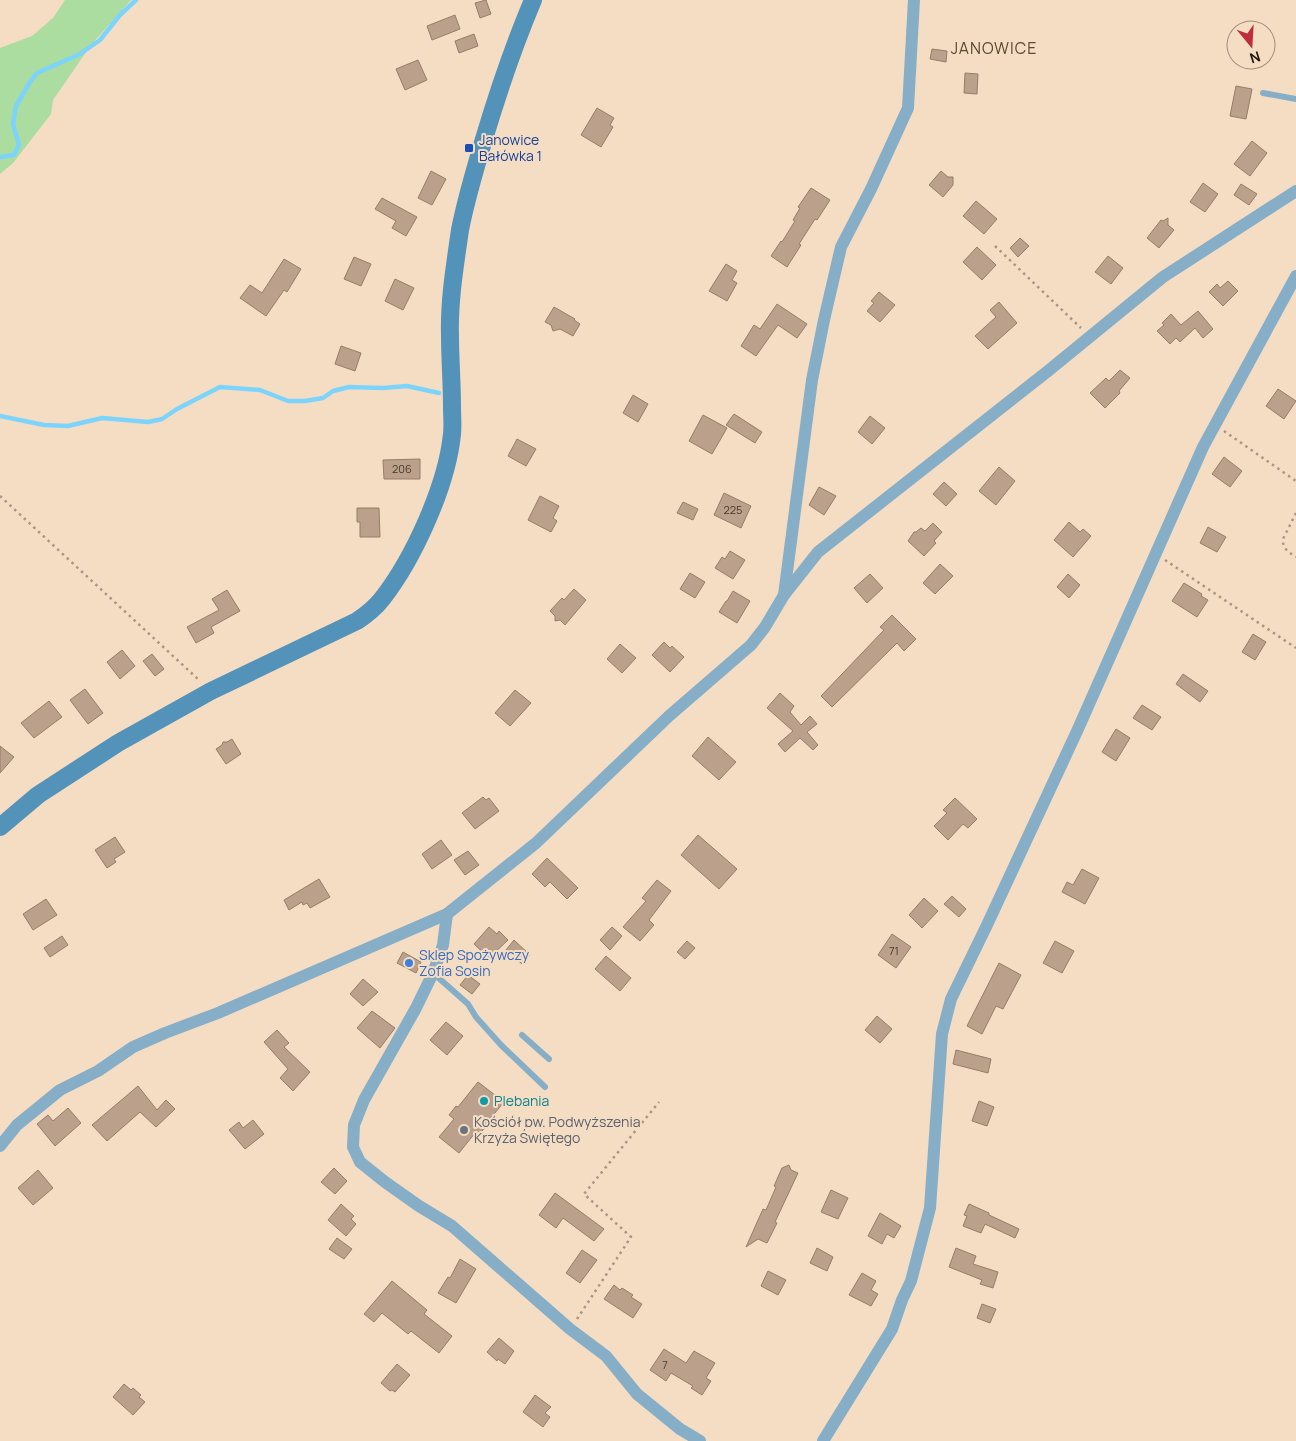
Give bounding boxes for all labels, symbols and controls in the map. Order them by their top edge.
north arrow [1226,20,1276,70]
district label: JANOWICE [951,37,1037,59]
text: N [1247,47,1263,68]
place label: Janowice Bałówka 1 [479,130,542,165]
marker: Janowice Bałówka 1 [463,142,475,154]
house number: 206 [392,461,412,476]
house number: 225 [724,502,742,517]
house number: 71 [889,943,899,958]
place label: Sklep Spożywczy Zofia Sosin [419,945,530,980]
marker: Sklep Spożywczy Zofia Sosin [403,957,415,969]
place label: Plebania [494,1091,549,1110]
marker: Plebania [478,1095,490,1107]
place label: Kościół pw. Podwyższenia Krzyża Świętego [474,1112,640,1147]
marker: Kościół pw. Podwyższenia Krzyża Świętego [458,1124,470,1136]
house number: 7 [662,1357,668,1372]

